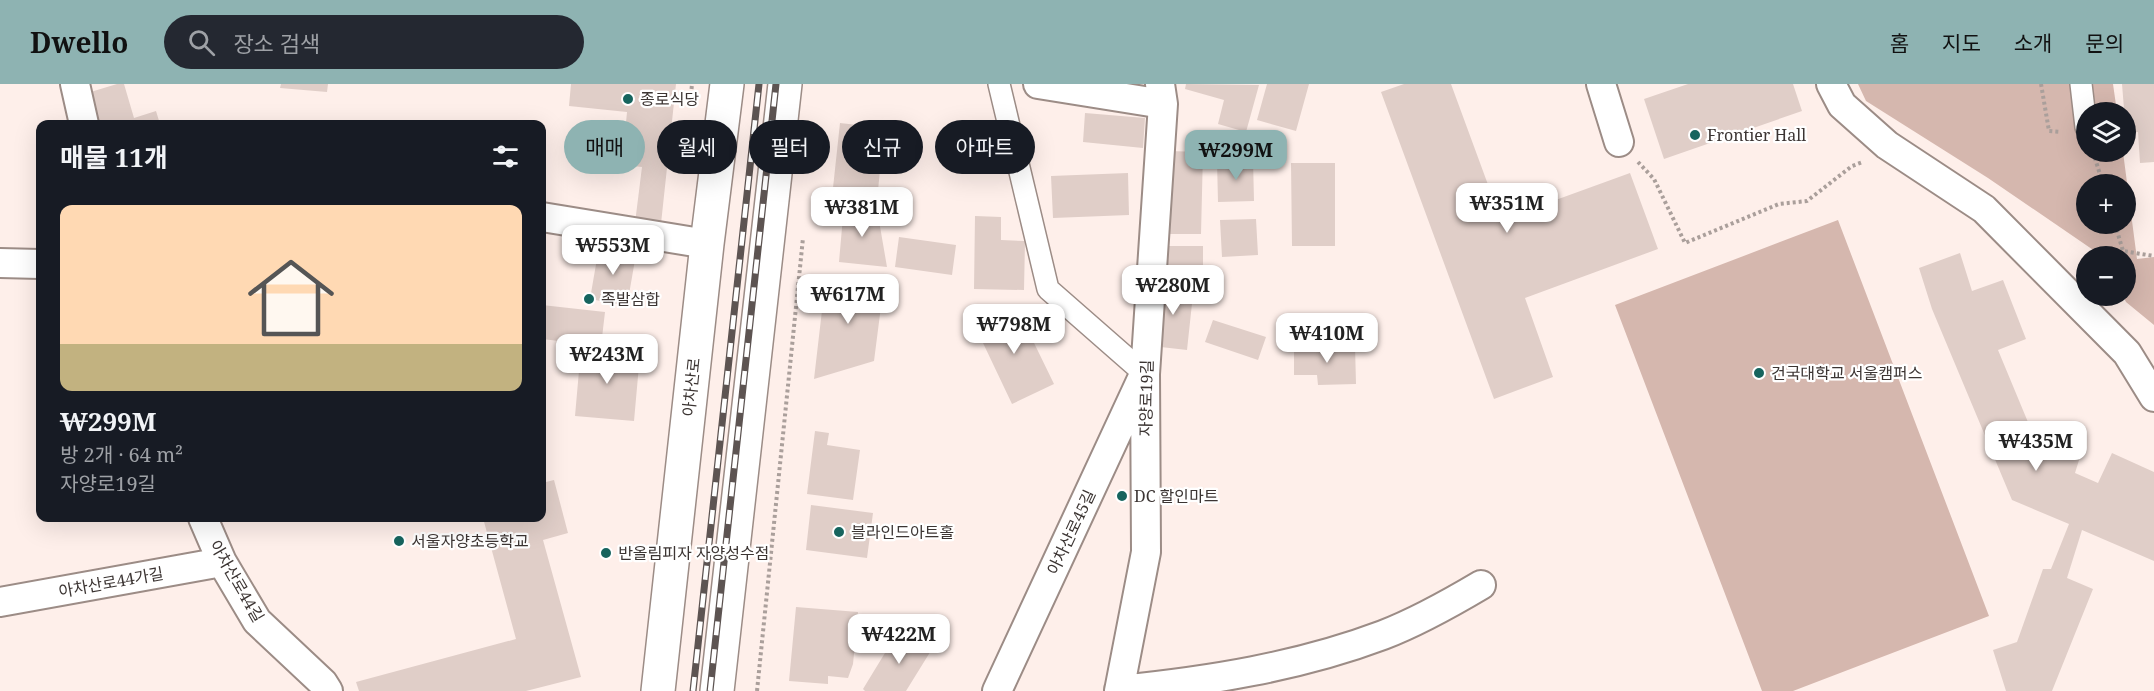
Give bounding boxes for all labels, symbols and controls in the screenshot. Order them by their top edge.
search box [164,15,584,69]
text: Dwello [30,23,128,61]
icon: search [185,26,218,59]
text: 장소 검색 [233,28,320,58]
text: 홈 [1890,29,1909,57]
text: 지도 [1942,29,1981,57]
text: 소개 [2014,29,2052,57]
text: 문의 [2085,29,2124,57]
place label: 종로식당 [640,88,699,110]
marker: 종로식당 [621,92,635,106]
map controls [2076,102,2136,306]
button: layers [2076,102,2136,162]
chip: 매매 [564,120,645,174]
chip: 월세 [657,120,737,174]
chip: 필터 [749,120,830,174]
chip: 신규 [842,120,923,174]
chip: 아파트 [935,120,1035,174]
place label: Frontier Hall [1707,124,1806,146]
marker: Frontier Hall [1688,128,1702,142]
pin: ₩299M [1194,130,1278,181]
text: ₩299M [1199,136,1273,163]
text: 매물 11개 [60,139,168,175]
icon: filters [489,140,522,173]
button: + [2076,174,2136,234]
pin: ₩351M [1465,183,1549,234]
pin: ₩381M [820,187,904,238]
text: ₩351M [1470,189,1544,216]
text: ₩381M [825,193,899,220]
pin: ₩553M [571,225,655,276]
text: ₩553M [576,231,650,258]
icon: home [237,244,345,352]
button: − [2076,246,2136,306]
pin: ₩280M [1131,265,1215,316]
text: ₩280M [1136,271,1210,298]
pin: ₩617M [806,274,890,325]
text: ₩617M [811,280,885,307]
place label: 족발삼합 [601,288,660,310]
marker: 족발삼합 [582,292,596,306]
pin: ₩798M [972,304,1056,355]
text: ₩798M [977,310,1051,337]
pin: ₩410M [1285,313,1369,364]
text: ₩410M [1290,319,1364,346]
pin: ₩243M [565,334,649,385]
text: ₩243M [570,340,644,367]
street label: 아차산로 [677,356,705,417]
street label: 자양로19길 [1134,359,1158,437]
place label: 건국대학교 서울캠퍼스 [1771,362,1922,384]
marker: 건국대학교 서울캠퍼스 [1752,366,1766,380]
text: ₩299M [60,403,157,439]
pin: ₩435M [1994,421,2078,472]
text: ₩435M [1999,427,2073,454]
text: 방 2개 · 64 m² [60,441,183,468]
text: 자양로19길 [60,470,156,497]
place label: DC 할인마트 [1134,485,1219,507]
street label: 아차산로45길 [1042,486,1100,578]
marker: DC 할인마트 [1115,489,1129,503]
place label: 블라인드아트홀 [851,521,954,543]
marker: 블라인드아트홀 [832,525,846,539]
place label: 서울자양초등학교 [411,530,529,552]
marker: 서울자양초등학교 [392,534,406,548]
street label: 아차산로44길 [205,536,269,626]
place label: 반올림피자 자양성수점 [618,542,769,564]
marker: 반올림피자 자양성수점 [599,546,613,560]
street label: 아차산로44가길 [57,562,165,602]
pin: ₩422M [857,614,941,665]
text: ₩422M [862,620,936,647]

